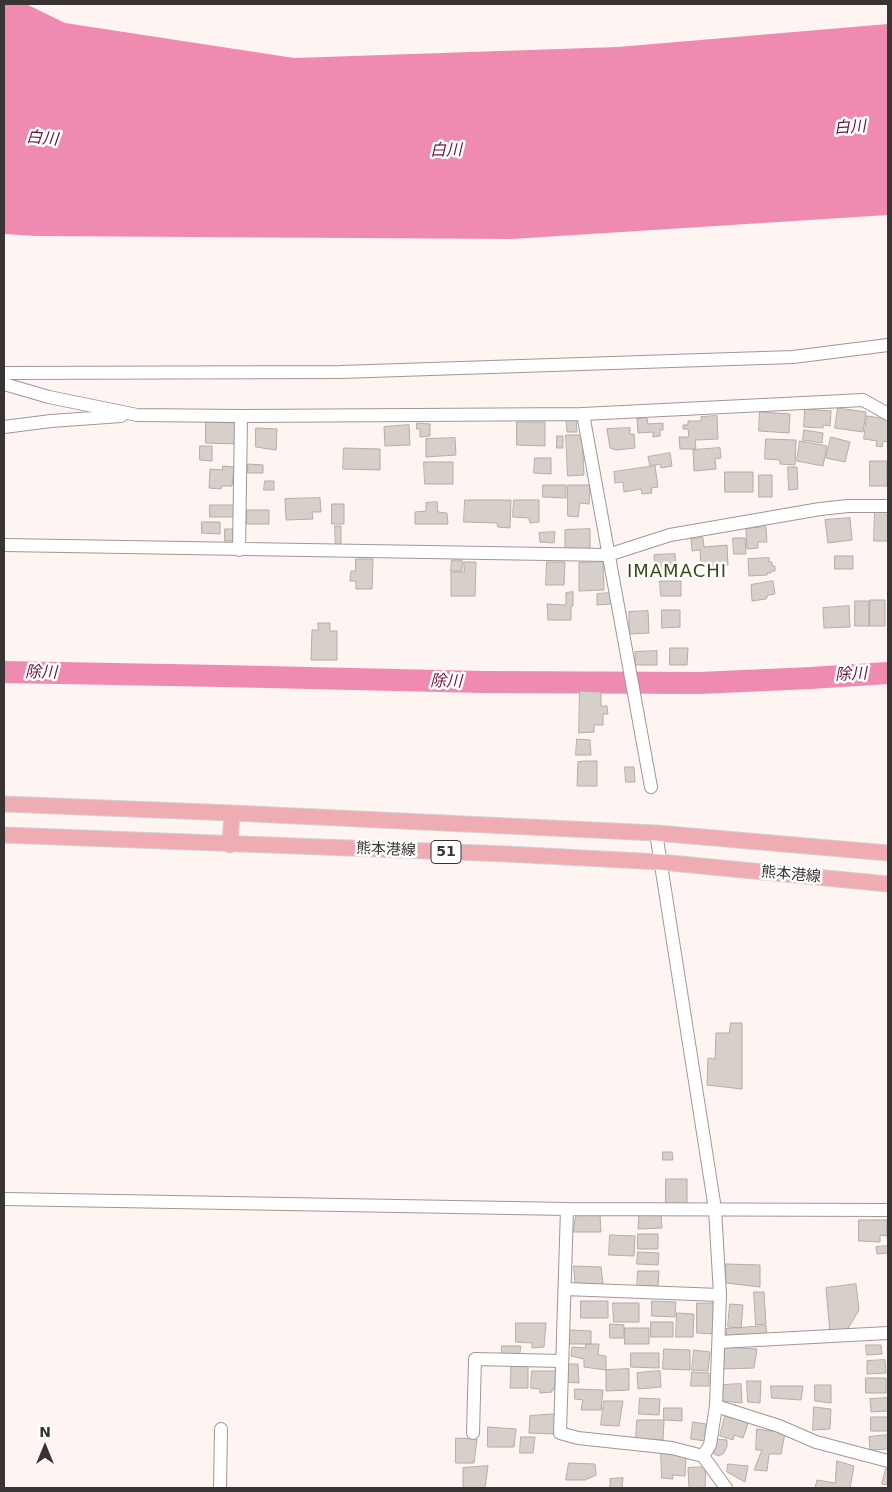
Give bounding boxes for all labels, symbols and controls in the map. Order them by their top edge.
water label: 白川 [833,117,867,139]
water label: 白川 [25,128,59,150]
water label: 白川 [430,141,462,161]
district label: IMAMACHI [626,561,728,583]
water label: 除川 [25,663,57,683]
water label: 除川 [835,665,867,685]
water label: 除川 [430,672,462,692]
street label: 熊本港線 [356,840,416,860]
road number: 51 [431,840,461,864]
street label: 熊本港線 [760,863,822,887]
north arrow [20,1422,70,1472]
text: N [39,1424,51,1440]

